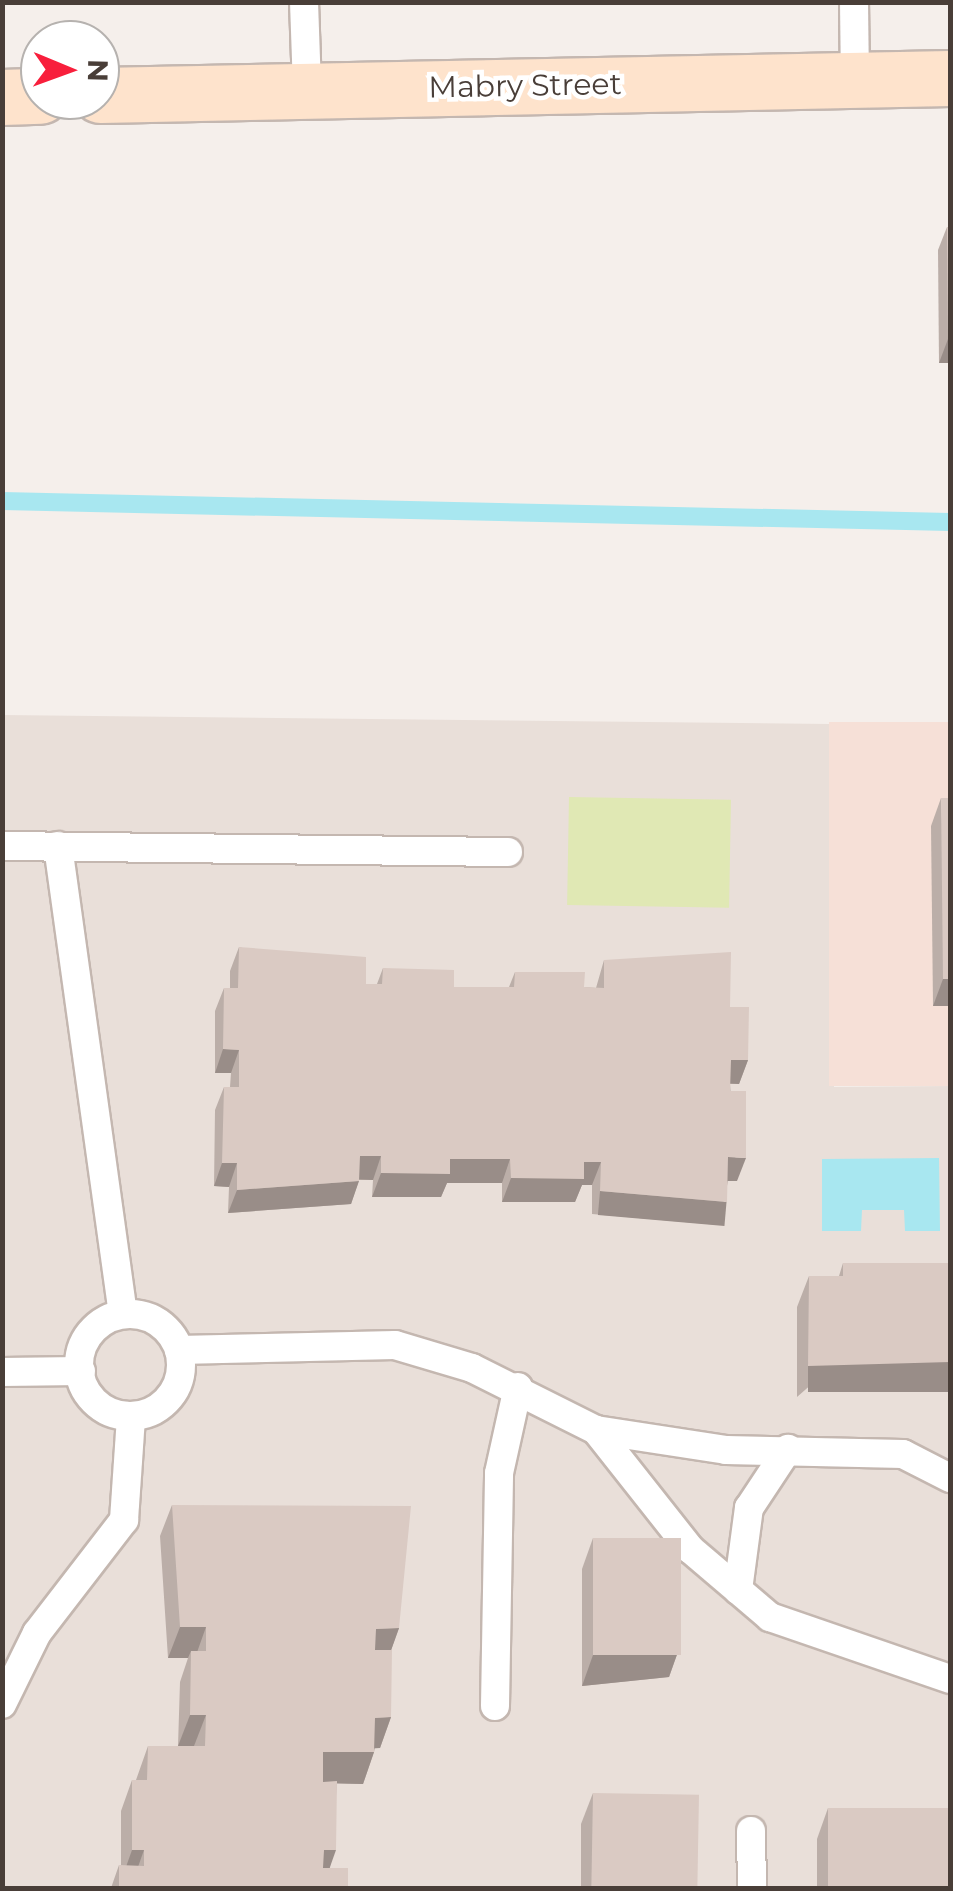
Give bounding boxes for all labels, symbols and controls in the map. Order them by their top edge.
north arrow [20,20,120,120]
text: N [81,59,115,82]
street label: Mabry Street [428,66,622,106]

